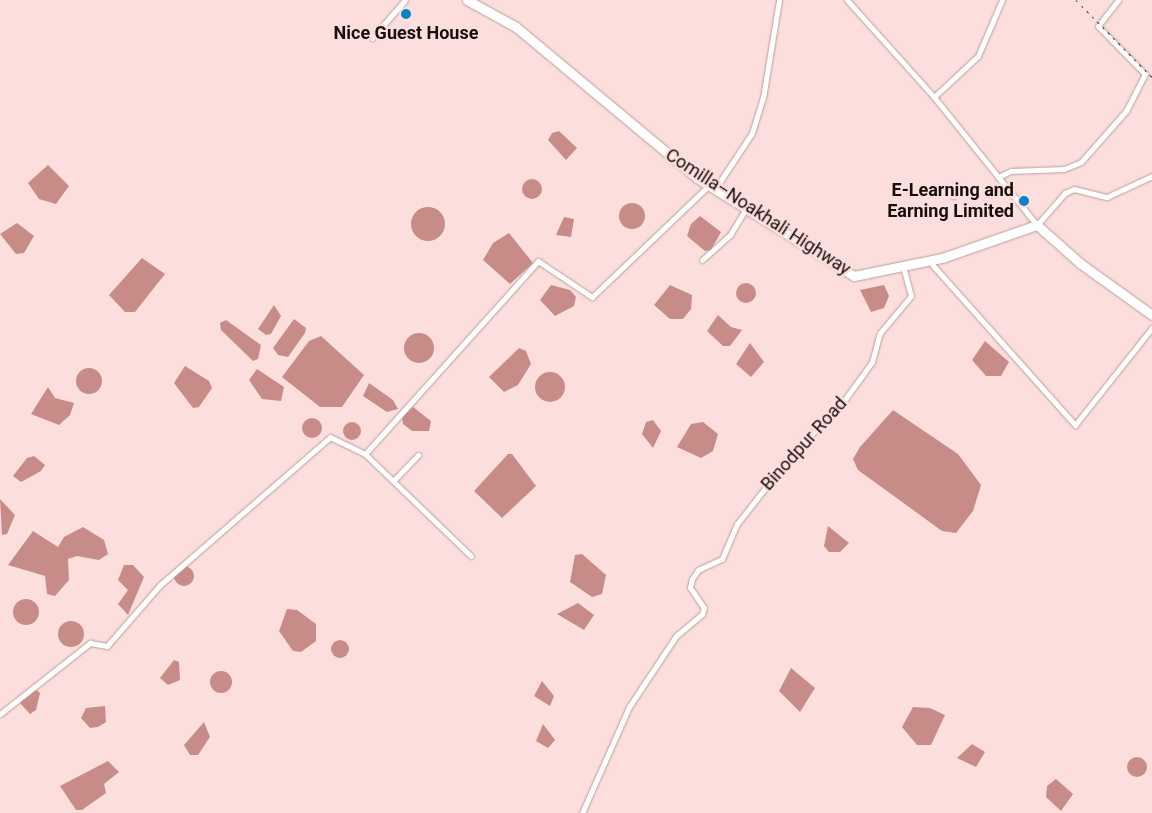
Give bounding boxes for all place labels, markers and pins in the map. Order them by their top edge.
marker: Nice Guest House [400,8,412,20]
place label: Nice Guest House [334,22,478,44]
place label: E-Learning and Earning Limited [887,180,1014,222]
marker: E-Learning and Earning Limited [1018,195,1030,207]

